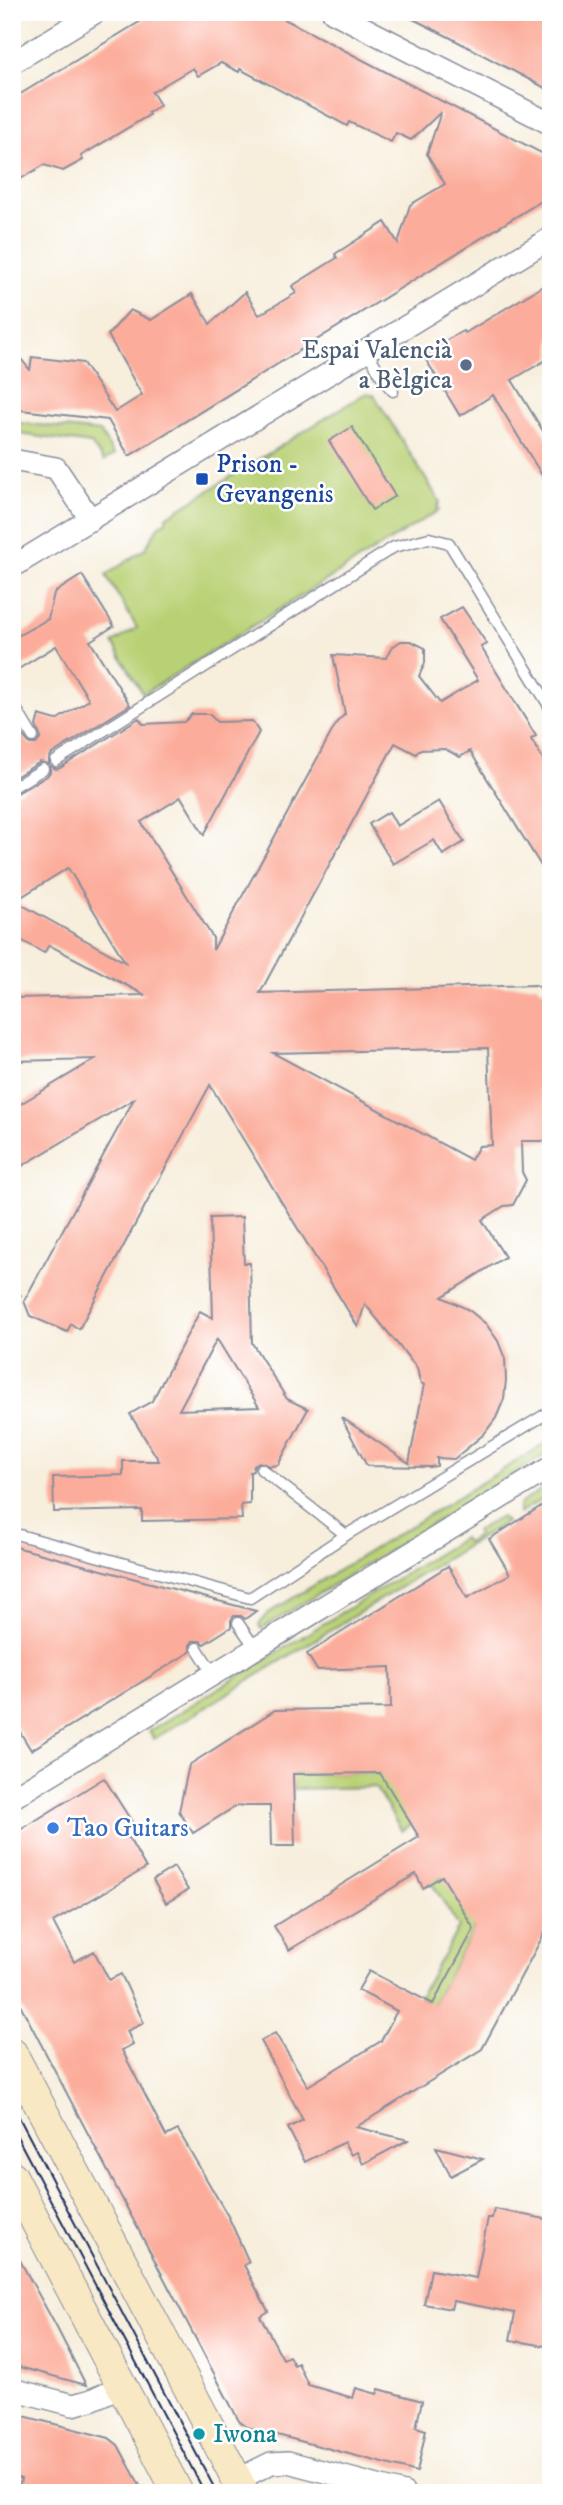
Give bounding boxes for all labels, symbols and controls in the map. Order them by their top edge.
place label: Espai Valencià a Bèlgica [302,334,452,397]
marker: Espai Valencià a Bèlgica [458,357,474,373]
place label: Prison - Gevangenis [216,448,333,511]
marker: Prison - Gevangenis [194,471,210,487]
place label: Tao Guitars [67,1812,189,1845]
marker: Tao Guitars [45,1820,61,1836]
place label: Iwona [213,2418,277,2451]
marker: Iwona [191,2426,207,2442]

